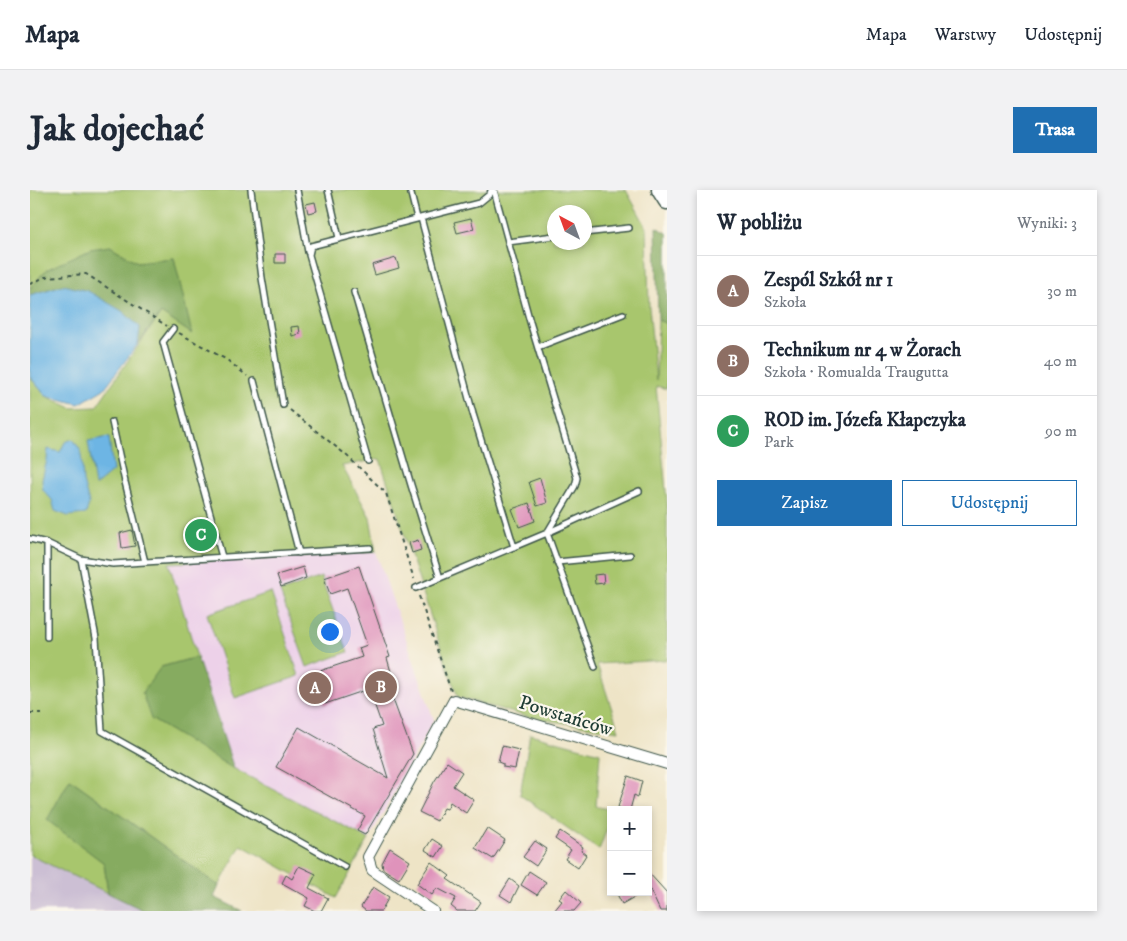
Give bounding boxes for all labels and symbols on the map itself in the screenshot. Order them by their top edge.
north arrow [547,205,592,250]
pin: C [185,516,217,554]
your location [317,619,343,645]
pin: B [365,668,397,706]
pin: A [299,669,331,707]
street label: Powstańców [516,690,616,743]

